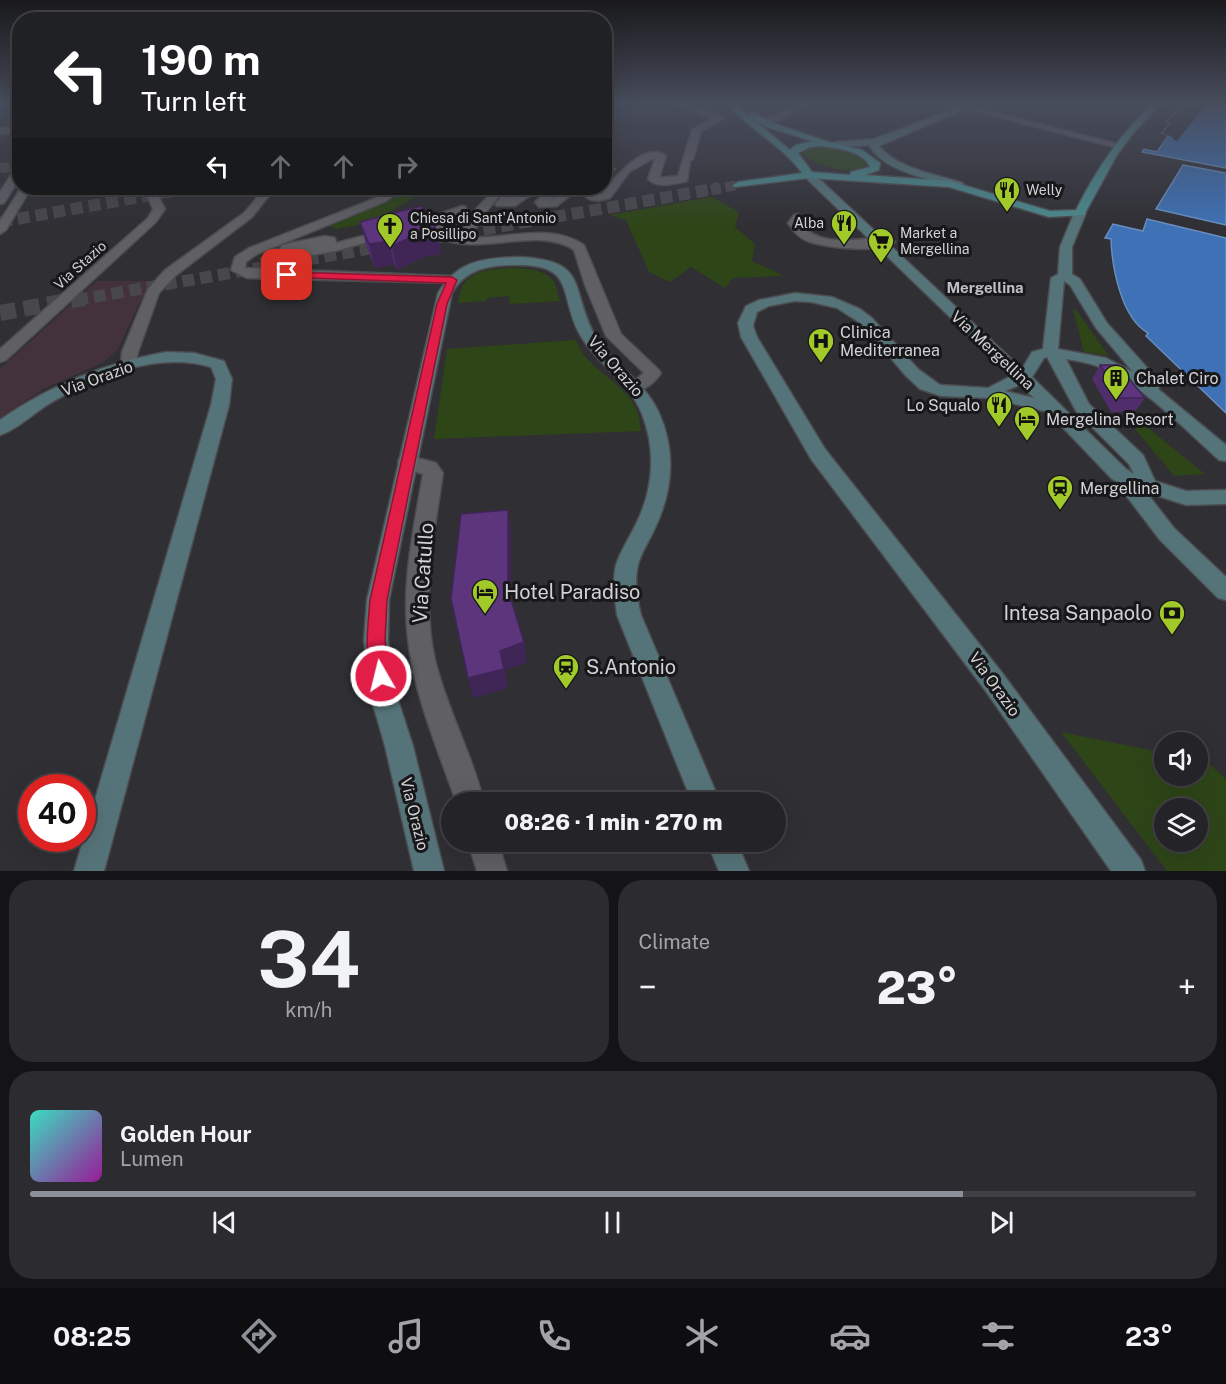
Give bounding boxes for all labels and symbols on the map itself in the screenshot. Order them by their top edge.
restaurant icon: Welly [992,175,1022,213]
place label: Welly [1026,182,1063,198]
restaurant icon: Alba [829,208,859,246]
place label: Chiesa di Sant'Antonio a Posillipo [410,210,556,242]
church icon: Chiesa di Sant'Antonio a Posillipo [375,211,405,249]
place label: Alba [794,215,824,231]
place label: Market a Mergellina [900,225,969,257]
supermarket icon: Market a Mergellina [866,226,896,264]
street label: Via Stazio [51,237,109,292]
pin [261,249,312,300]
district label: Mergellina [946,279,1024,296]
street label: Via Mergellina [947,307,1038,394]
place label: Clinica Mediterranea [840,323,940,360]
hospital icon: Clinica Mediterranea [806,326,836,364]
street label: Via Orazio [584,332,647,401]
street label: Via Orazio [59,357,135,400]
building icon: Chalet Ciro [1101,363,1131,401]
place label: Chalet Ciro [1136,369,1219,388]
restaurant icon: Lo Squalo [984,390,1014,428]
place label: Lo Squalo [906,396,980,415]
hotel icon: Mergelina Resort [1012,404,1042,442]
place label: Mergelina Resort [1046,410,1174,429]
station icon: Mergellina [1045,473,1075,511]
place label: Mergellina [1080,479,1159,498]
street label: Via Catullo [408,522,438,624]
hotel icon: Hotel Paradiso [470,577,500,615]
place label: Hotel Paradiso [504,580,640,604]
bank icon: Intesa Sanpaolo [1157,598,1187,636]
place label: Intesa Sanpaolo [1003,601,1152,625]
position arrow [349,644,413,708]
street label: Via Orazio [965,649,1024,720]
station icon: S.Antonio [551,652,581,690]
place label: S.Antonio [586,655,676,679]
speed limit sign: 40 [18,774,96,852]
street label: Via Orazio [396,776,433,853]

